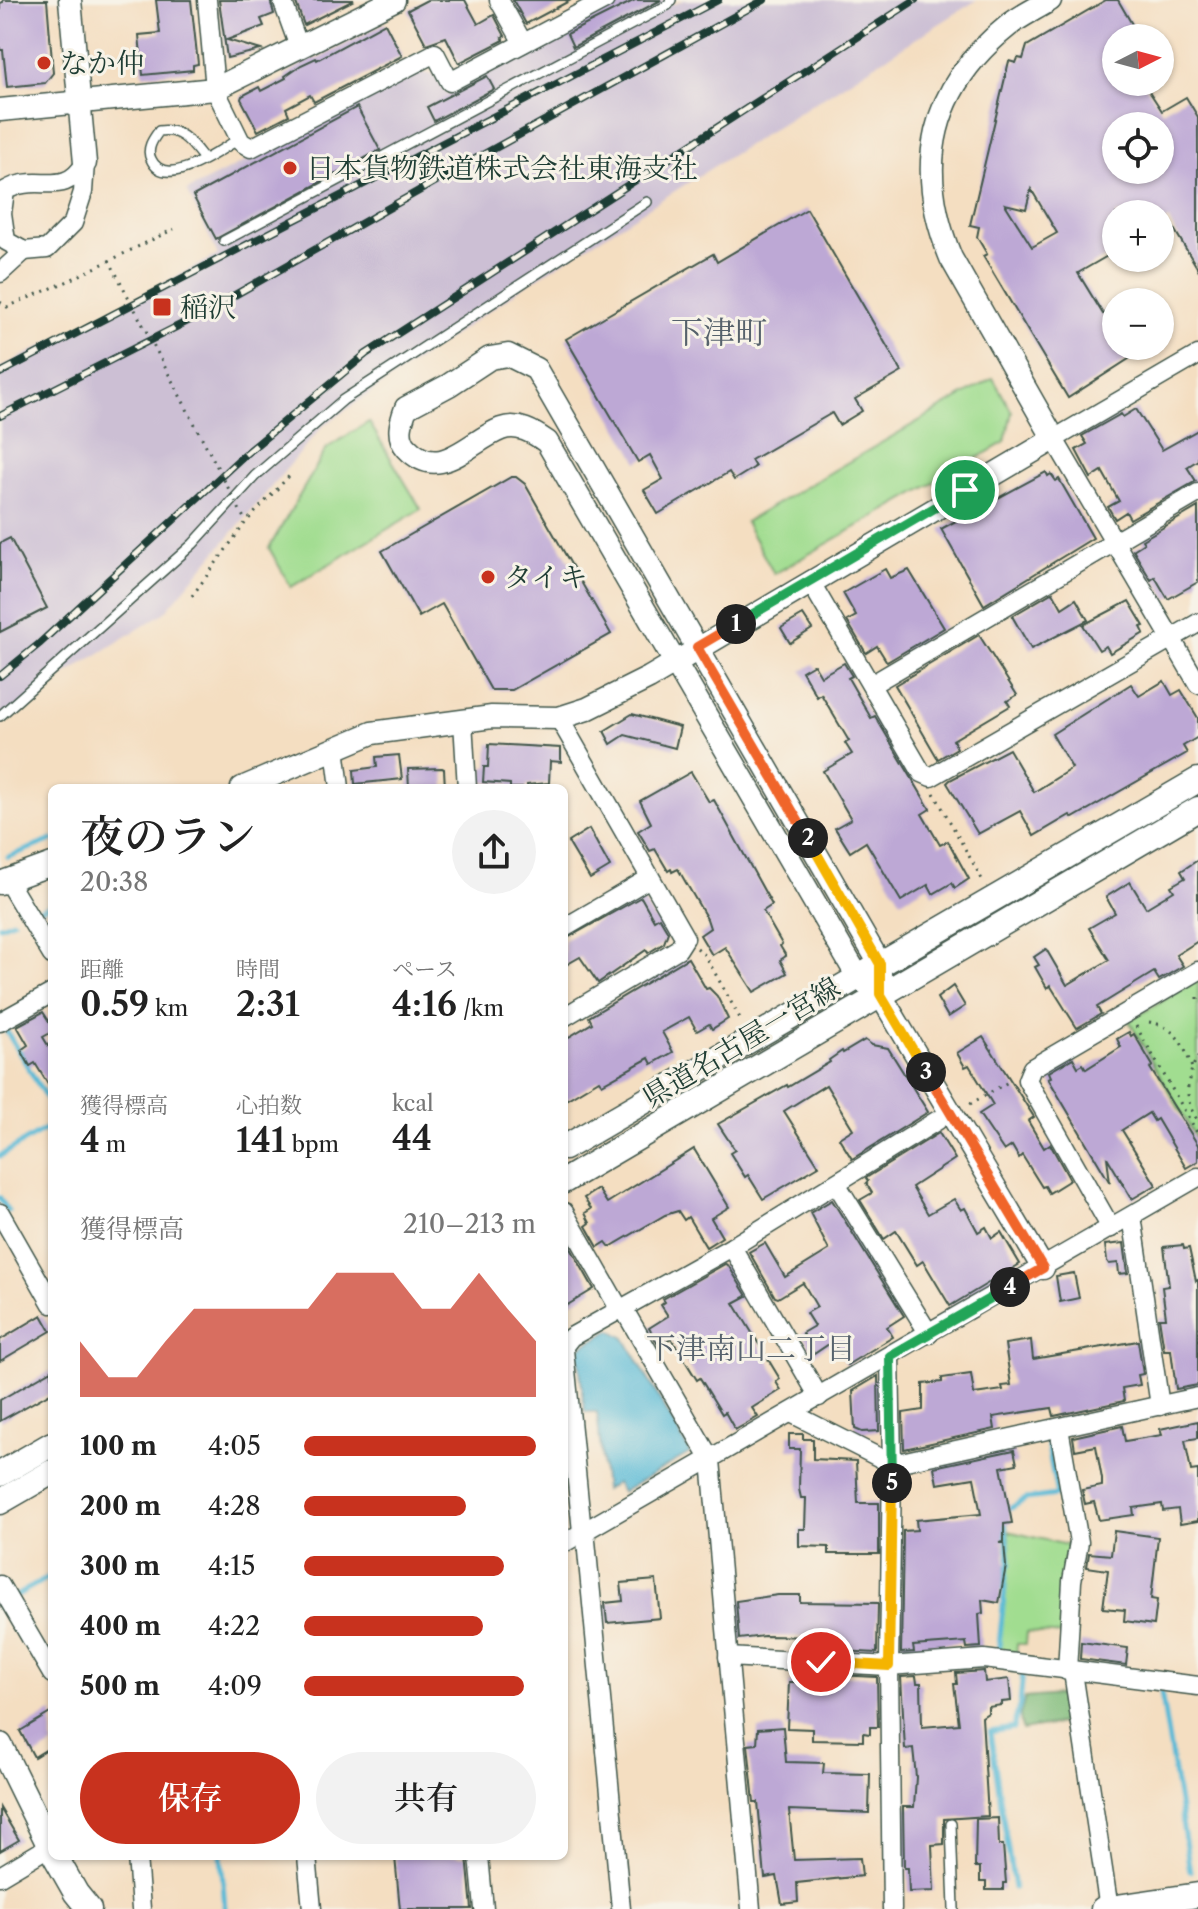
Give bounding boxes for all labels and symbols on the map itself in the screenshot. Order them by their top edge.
north arrow [1102,24,1174,96]
place label: なか仲 [60,46,144,80]
marker: なか仲 [35,54,53,72]
place label: 日本貨物鉄道株式会社東海支社 [306,151,698,185]
marker: 日本貨物鉄道株式会社東海支社 [281,159,299,177]
place label: 稲沢 [180,290,236,324]
marker: 稲沢 [151,296,173,318]
district label: 下津町 [671,313,767,352]
pin [931,456,999,524]
place label: タイキ [504,560,587,594]
marker: タイキ [479,568,497,586]
pin: 1 [716,604,756,644]
pin: 2 [788,818,828,858]
street label: 県道名古屋一宮線 [636,970,846,1114]
pin: 3 [906,1052,946,1092]
pin: 4 [990,1267,1030,1307]
district label: 下津南山二丁目 [646,1330,856,1367]
pin: 5 [872,1463,912,1503]
pin [787,1628,855,1696]

